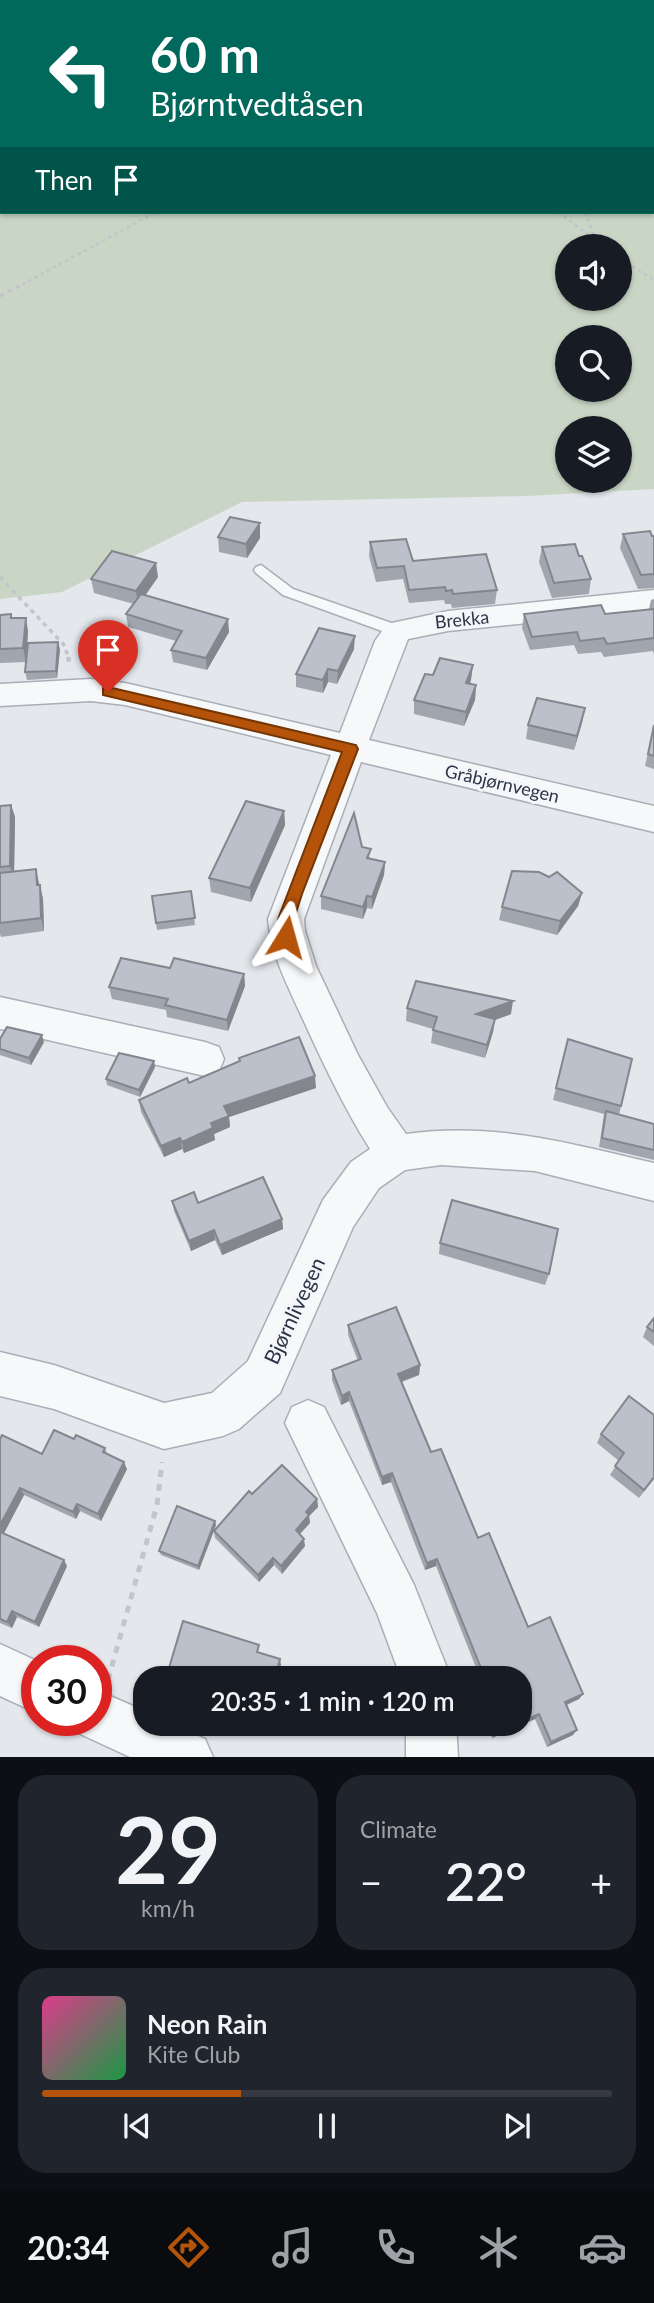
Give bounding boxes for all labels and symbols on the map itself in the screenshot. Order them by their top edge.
street label: Brekka [434,605,490,633]
pin [78,620,138,692]
street label: Gråbjørnvegen [443,759,562,807]
position arrow [249,900,323,974]
street label: Bjørnlivegen [258,1253,329,1368]
speed limit sign: 30 [21,1645,112,1736]

